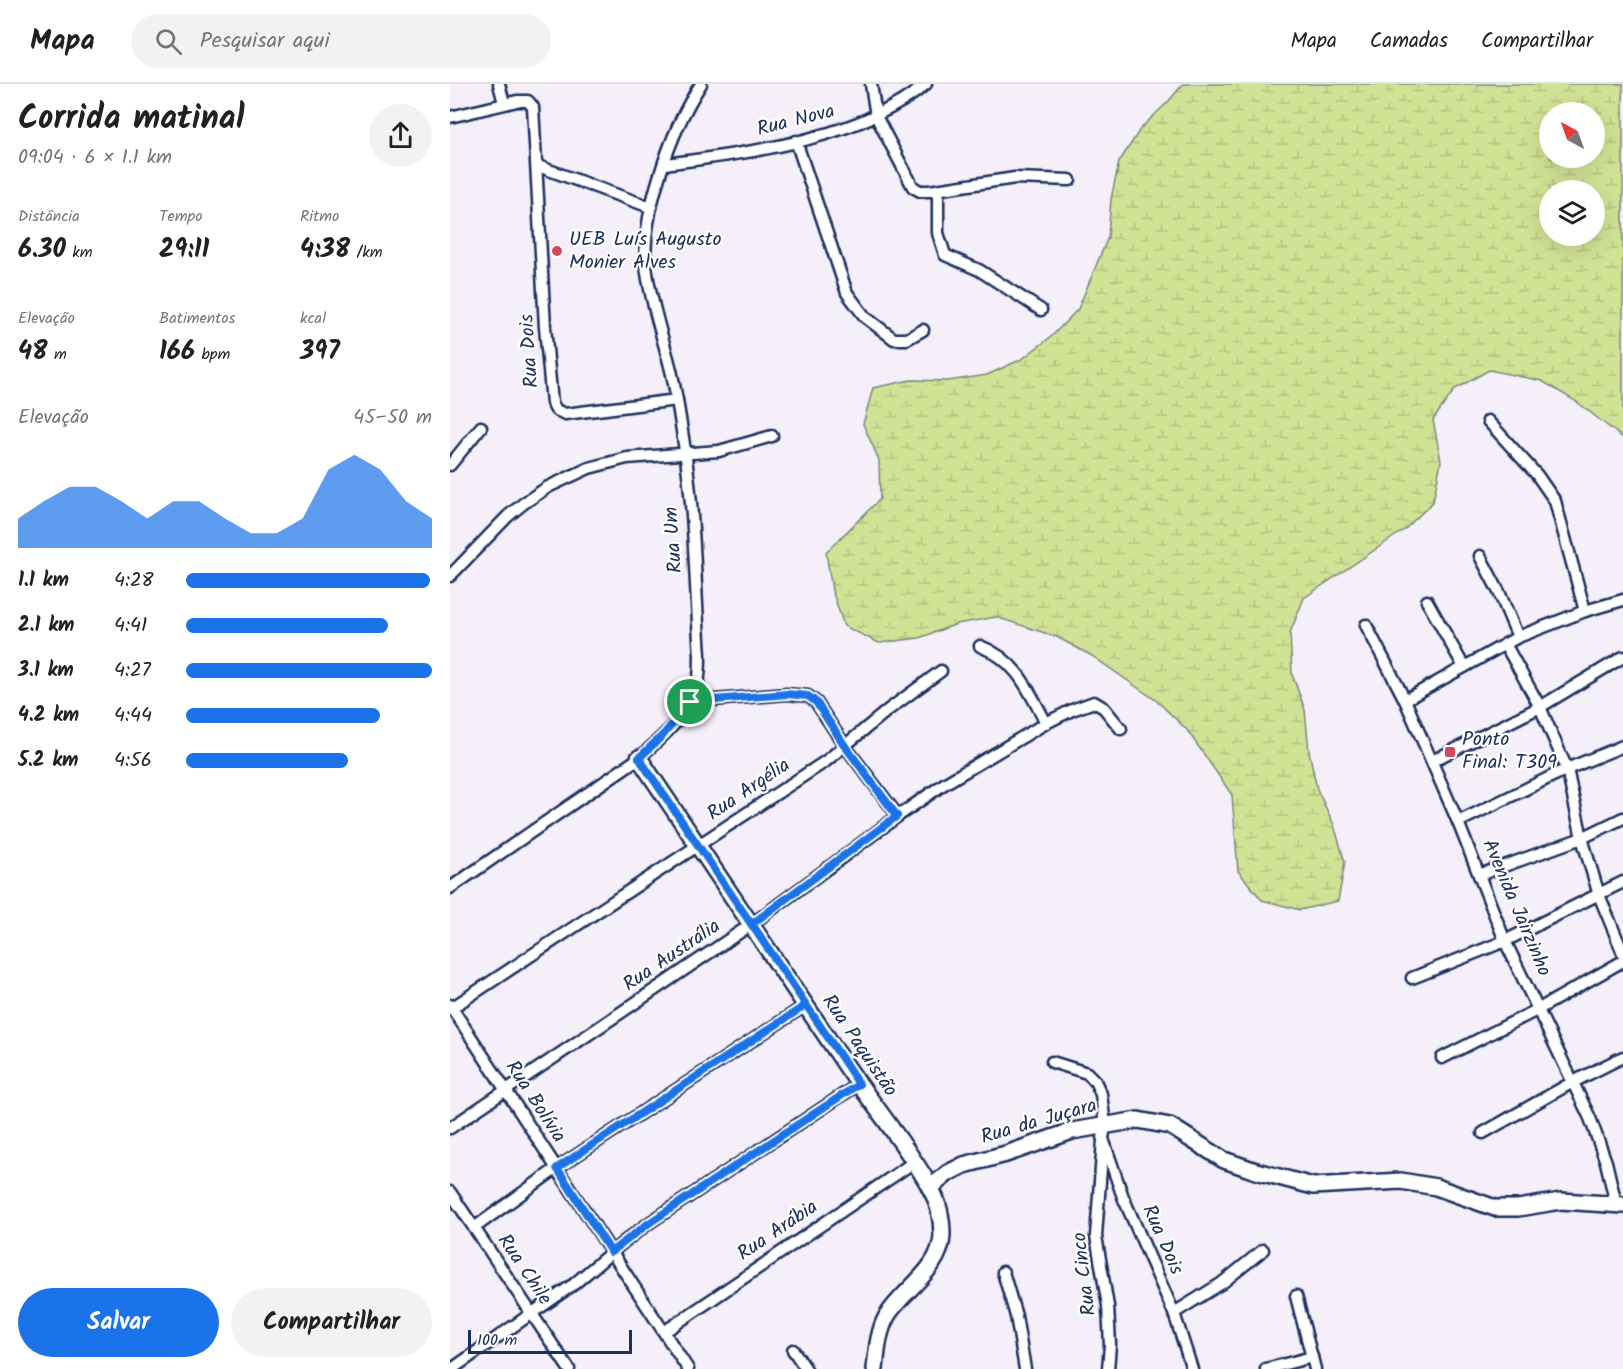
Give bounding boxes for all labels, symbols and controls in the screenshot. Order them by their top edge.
search box [131,14,551,68]
text: Mapa [30,19,95,64]
text: Pesquisar aqui [200,24,330,59]
icon: search [152,25,185,58]
text: Mapa [1290,25,1337,58]
text: Camadas [1370,25,1448,58]
text: Compartilhar [1481,25,1593,58]
text: Corrida matinal [18,93,244,146]
street label: Rua Nova [754,96,838,146]
north arrow [1539,102,1605,168]
map controls [1539,102,1605,246]
button: share [369,104,432,167]
text: 09:04 · 6 × 1.1 km [18,142,172,174]
button: layers [1539,180,1605,246]
text: Distância [18,204,80,229]
text: Tempo [159,204,202,229]
text: Ritmo [300,204,339,229]
place label: UEB Luís Augusto Monier Alves [569,224,721,279]
text: 6.30 [18,229,66,271]
text: 29:11 [159,229,209,271]
text: 4:38 [300,229,350,271]
text: km [66,240,92,265]
text: /km [350,240,382,265]
marker: UEB Luís Augusto Monier Alves [550,244,564,258]
text: Elevação [18,306,75,331]
text: Batimentos [159,306,235,331]
text: kcal [300,306,326,331]
street label: Rua Dois [511,313,549,389]
text: 48 [18,331,48,373]
text: 166 [159,331,195,373]
text: 397 [300,331,340,373]
text: m [48,342,67,367]
text: bpm [195,342,230,367]
text: Elevação [18,402,89,434]
text: 45–50 m [353,402,432,434]
street label: Rua Um [656,506,692,574]
text: 1.1 km [18,565,69,597]
text: 4:28 [114,565,154,597]
text: 2.1 km [18,610,74,642]
text: 4:41 [114,610,147,642]
text: 3.1 km [18,655,74,687]
text: 4:27 [114,655,151,687]
pin [664,676,715,727]
icon: arrive [673,685,706,718]
text: 4.2 km [18,700,79,732]
text: 4:44 [114,700,152,732]
place label: Ponto Final: T309 [1462,724,1557,779]
text: 5.2 km [18,745,78,777]
text: 4:56 [114,745,152,777]
marker: Ponto Final: T309 [1443,745,1457,759]
street label: Rua Argélia [701,750,797,830]
street label: Avenida Jairzinho [1473,834,1559,982]
street label: Rua Austrália [617,911,727,1001]
street label: Rua Paquistão [813,988,905,1104]
street label: Rua Bolívia [496,1054,574,1150]
street label: Rua da Juçara [977,1090,1101,1154]
street label: Rua Arábia [731,1192,825,1270]
street label: Rua Dois [1132,1200,1192,1281]
street label: Rua Chile [488,1228,560,1312]
street label: Rua Cinco [1064,1230,1106,1318]
button: Salvar [18,1288,219,1357]
button: Compartilhar [231,1288,432,1357]
scale bar [468,1327,632,1354]
text: 100 m [477,1328,517,1353]

